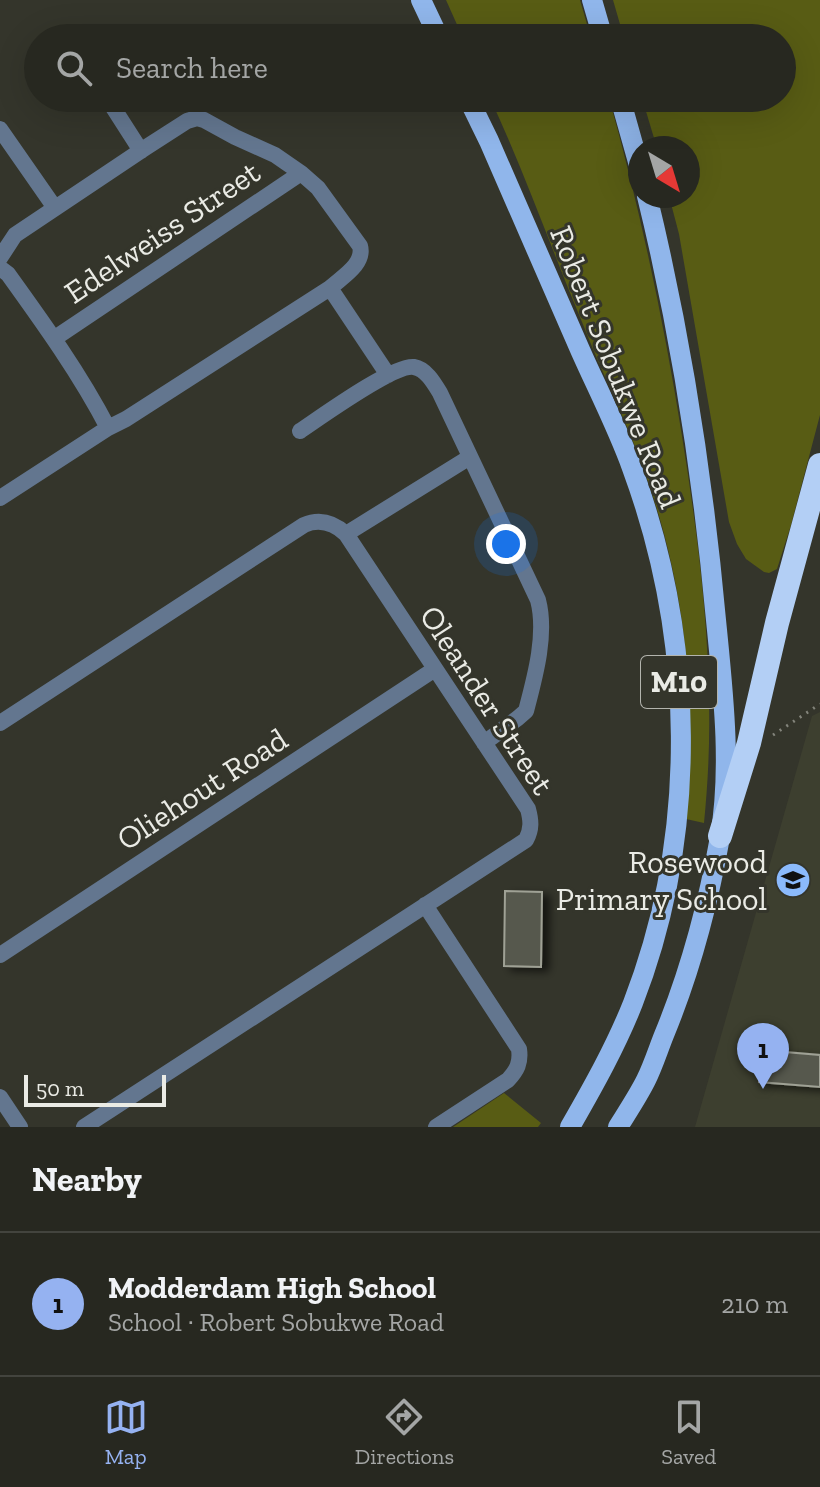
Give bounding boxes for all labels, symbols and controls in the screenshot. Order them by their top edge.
search box [24,24,796,112]
icon: search [52,46,96,90]
text: Search here [116,50,268,86]
north arrow [628,136,700,208]
street label: Edelweiss Street [57,153,267,311]
street label: Robert Sobukwe Road [542,220,690,514]
your location [486,524,526,564]
street label: Oleander Street [412,598,562,802]
road number: M10 [641,656,717,708]
street label: Oliehout Road [110,720,295,858]
place label: Rosewood Primary School [556,843,767,918]
school or university icon: Rosewood Primary School [774,861,812,899]
pin: 1 [737,1023,789,1089]
scale bar [24,1071,166,1107]
text: 50 m [36,1075,84,1102]
text: Nearby [32,1159,142,1200]
text: Modderdam High School [108,1270,436,1306]
text: 1 [53,1288,63,1320]
text: 210 m [721,1288,788,1320]
text: School · Robert Sobukwe Road [108,1306,444,1338]
tab: Map [104,1395,148,1470]
tab: Directions [355,1395,454,1470]
tab: Saved [661,1395,716,1470]

